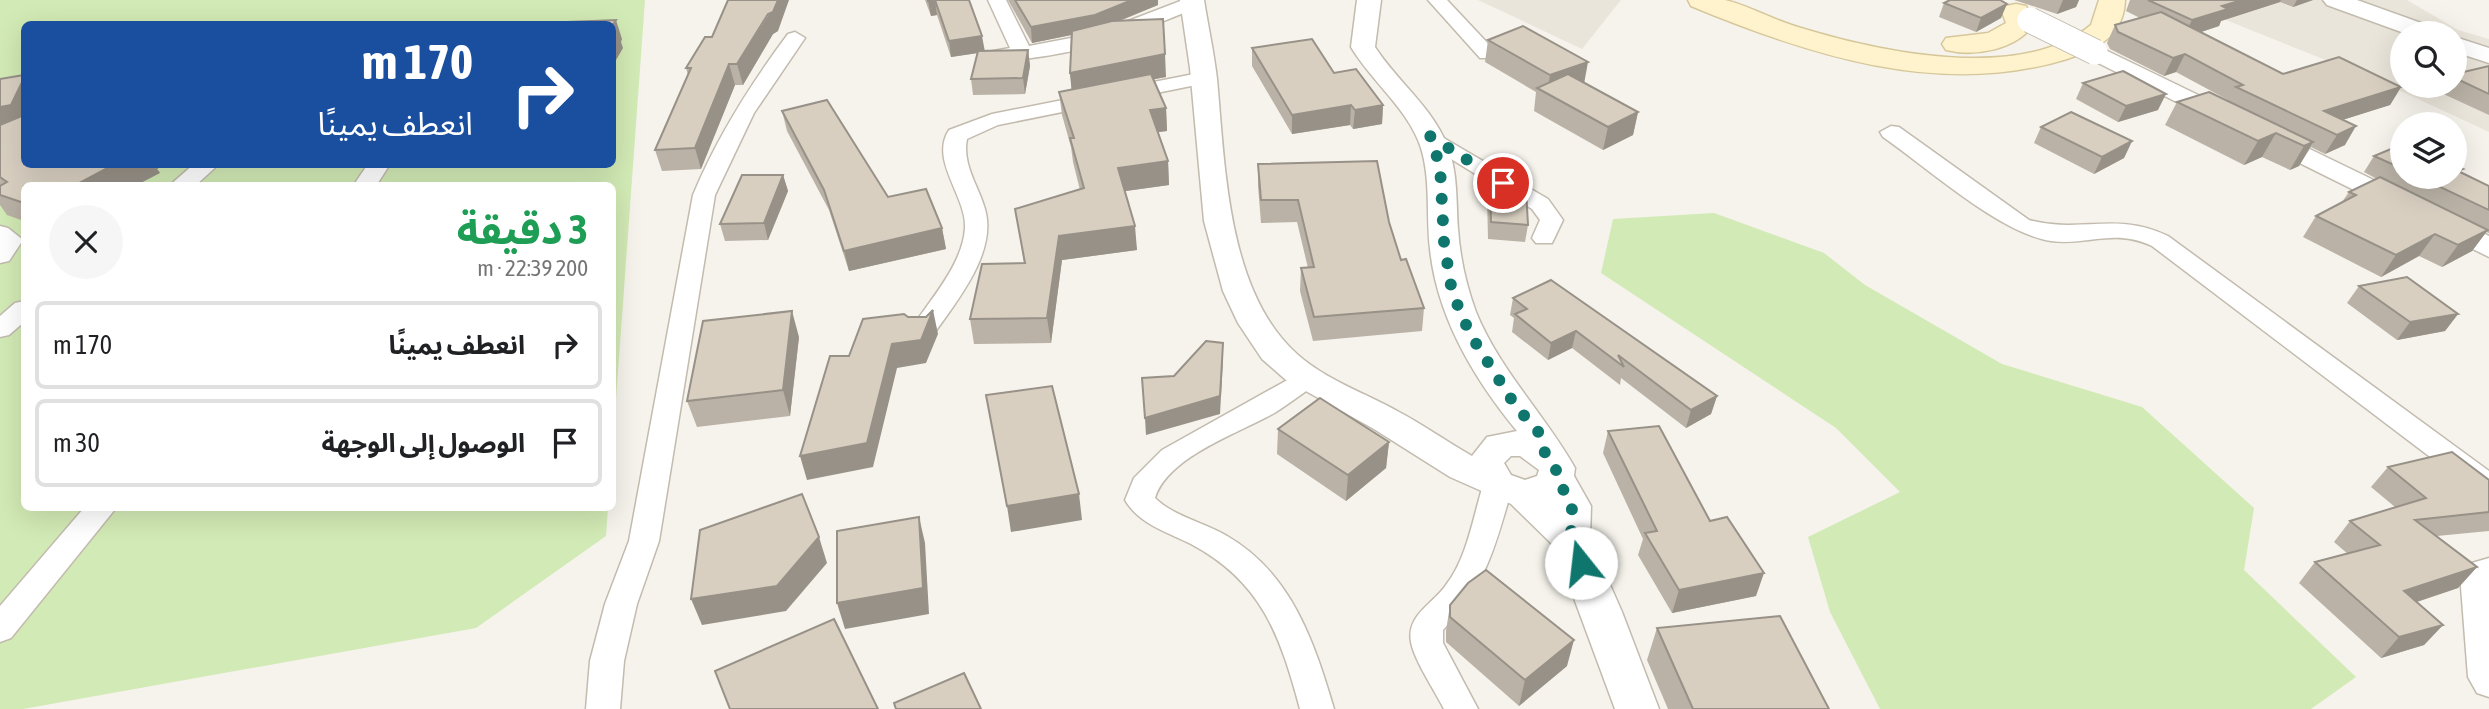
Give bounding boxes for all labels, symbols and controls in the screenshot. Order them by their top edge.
map controls [2390,21,2467,189]
button: search [2390,21,2467,98]
text: 170 m [362,33,473,89]
icon: right [497,49,588,140]
text: انعطف يمينًا [318,105,473,142]
button: layers [2390,112,2467,189]
pin [1473,153,1533,213]
icon: arrive [1484,164,1522,202]
button: close [49,205,123,279]
text: 3 دقيقة [457,205,588,253]
text: 200 m · 22:39 [477,255,588,281]
icon: right [546,326,584,364]
text: 170 m [53,330,112,360]
text: انعطف يمينًا [388,330,525,360]
icon: arrive [546,424,584,462]
text: 30 m [53,428,100,458]
text: الوصول إلى الوجهة [322,428,525,458]
position arrow [1544,526,1618,600]

